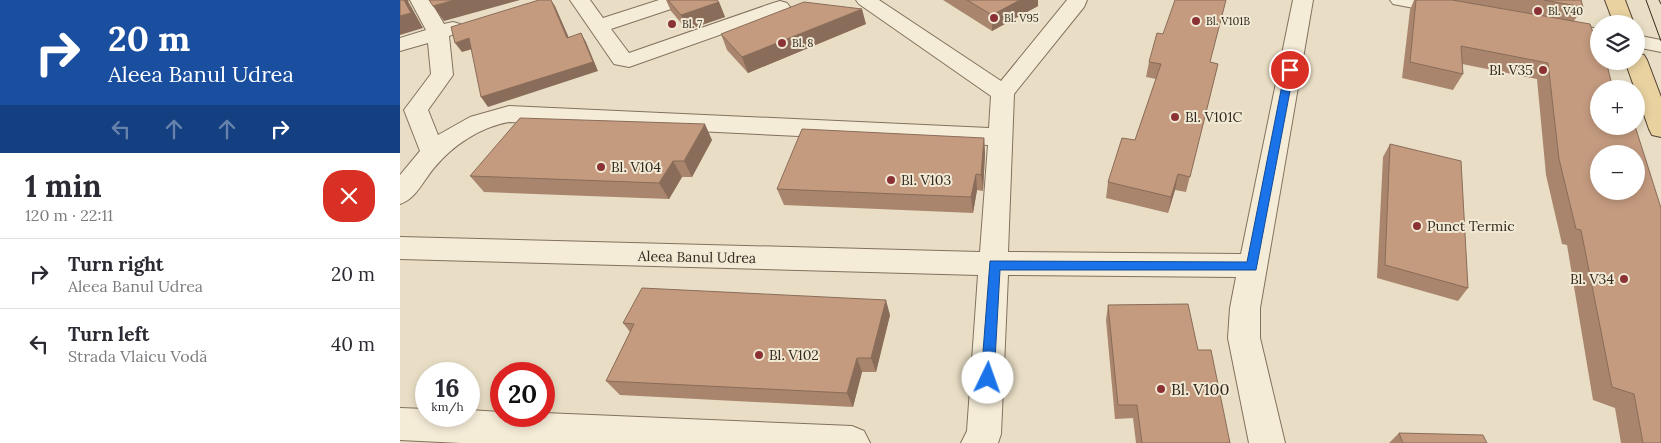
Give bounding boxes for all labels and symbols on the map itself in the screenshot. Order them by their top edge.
place label: Bl. V40 [1548,4,1583,18]
marker: Bl. V40 [1532,5,1544,17]
place label: Bl. V95 [1004,11,1039,25]
marker: Bl. V95 [988,12,1000,24]
place label: Bl. V101B [1206,14,1250,28]
marker: Bl. V101B [1190,15,1202,27]
place label: Bl. 7 [682,17,702,31]
marker: Bl. 7 [666,18,678,30]
place label: Bl. 8 [792,36,814,50]
marker: Bl. 8 [776,37,788,49]
pin [1269,49,1311,91]
place label: Bl. V35 [1489,61,1533,79]
marker: Bl. V35 [1537,64,1549,76]
place label: Bl. V101C [1185,108,1243,126]
marker: Bl. V101C [1169,111,1181,123]
place label: Bl. V104 [611,158,661,176]
marker: Bl. V104 [595,161,607,173]
place label: Bl. V103 [901,171,951,189]
marker: Bl. V103 [885,174,897,186]
place label: Punct Termic [1427,217,1515,235]
marker: Punct Termic [1411,220,1423,232]
street label: Aleea Banul Udrea [637,247,756,267]
place label: Bl. V34 [1570,270,1614,288]
marker: Bl. V34 [1618,273,1630,285]
place label: Bl. V102 [769,346,819,364]
marker: Bl. V102 [753,349,765,361]
position arrow [961,351,1013,403]
speed limit sign: 20 [490,362,555,427]
place label: Bl. V100 [1171,379,1230,399]
marker: Bl. V100 [1155,383,1167,395]

